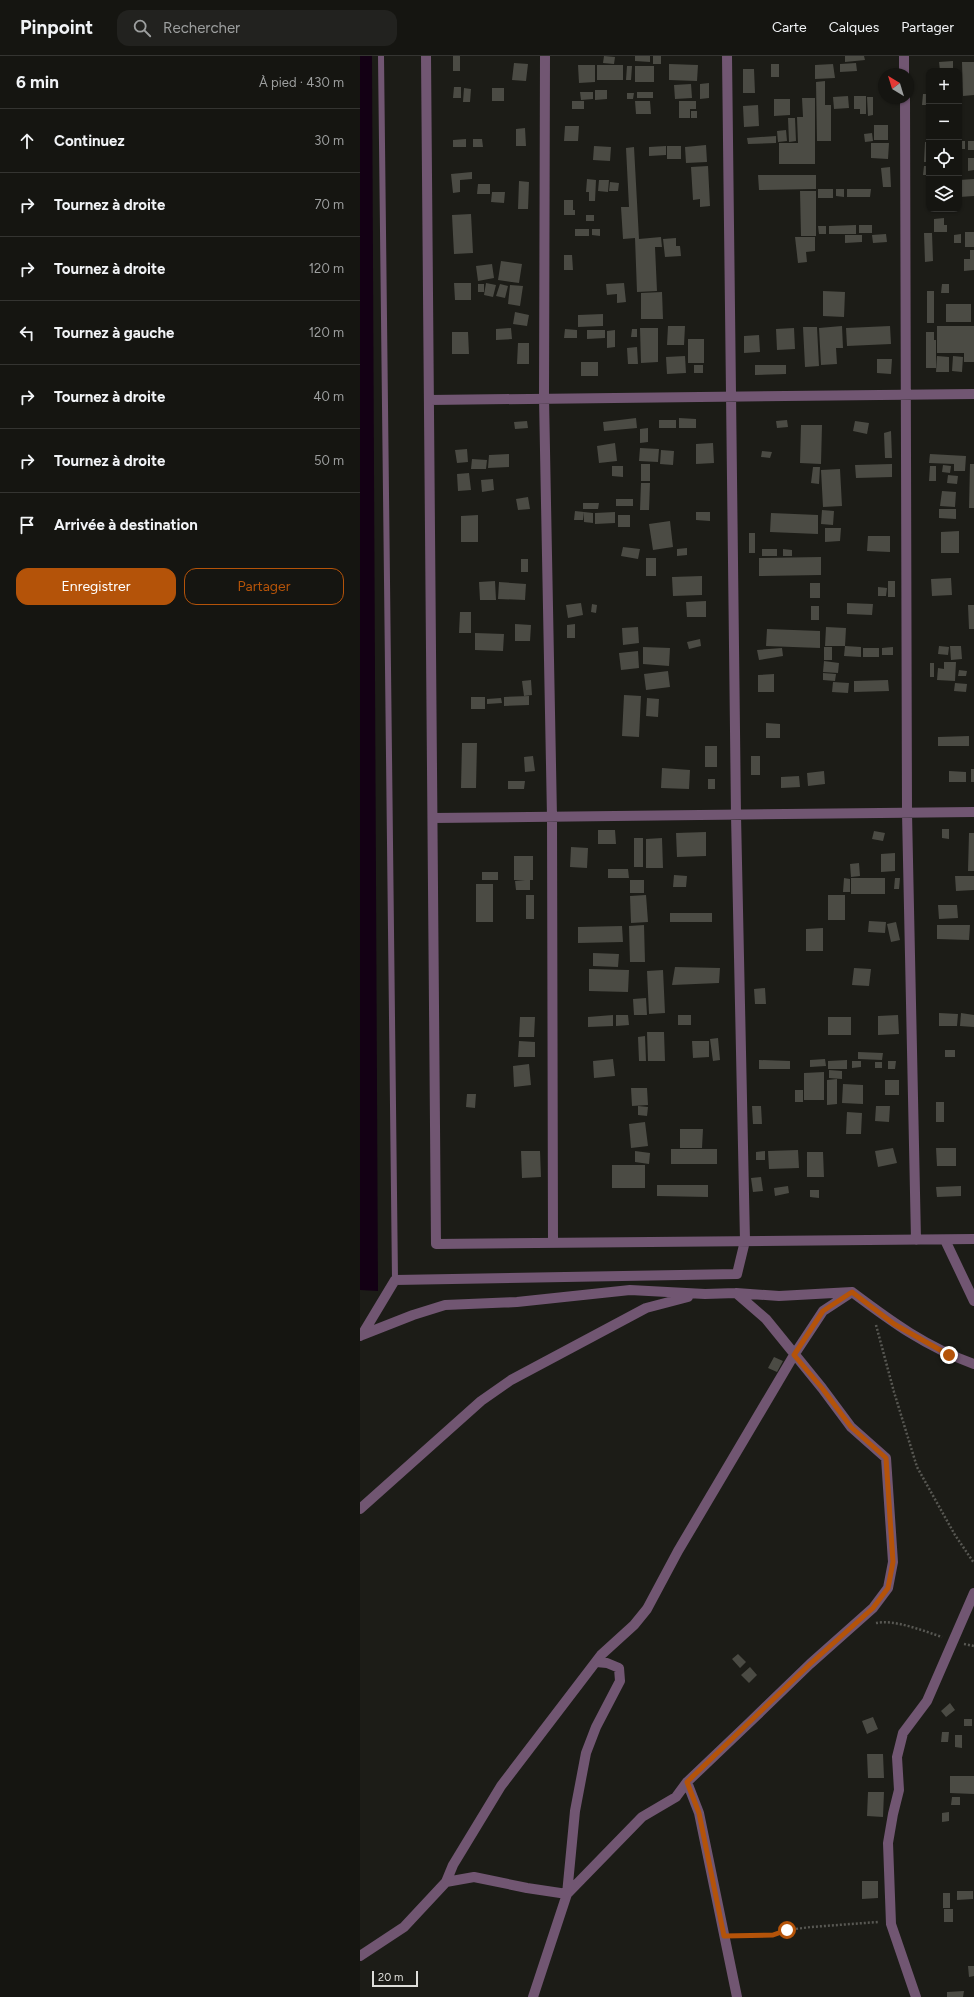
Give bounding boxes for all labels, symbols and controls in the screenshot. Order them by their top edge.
search box [117,10,397,46]
text: Pinpoint [20,16,93,39]
icon: search [131,17,153,39]
text: Rechercher [163,19,240,37]
text: Carte [772,19,807,36]
text: Calques [829,19,879,36]
text: Partager [901,19,954,36]
north arrow [878,68,914,104]
map controls [926,68,962,212]
button: + [926,68,962,104]
text: 6 min [16,72,59,92]
text: À pied · 430 m [259,75,344,90]
button: − [926,104,962,140]
icon: ahead [16,130,38,152]
text: Continuez [54,132,125,150]
text: 30 m [314,133,344,148]
button: locate [926,140,962,176]
button: layers [926,176,962,212]
icon: right [16,194,38,216]
text: Tournez à droite [54,196,165,214]
text: 70 m [314,197,344,212]
icon: right [16,258,38,280]
text: Tournez à droite [54,260,165,278]
text: 120 m [309,261,344,276]
icon: left [16,322,38,344]
text: Tournez à gauche [54,324,174,342]
text: 120 m [309,325,344,340]
icon: right [16,386,38,408]
text: Tournez à droite [54,388,165,406]
text: 40 m [313,389,344,404]
icon: right [16,450,38,472]
text: Tournez à droite [54,452,165,470]
text: 50 m [314,453,344,468]
icon: arrive [16,514,38,536]
text: Arrivée à destination [54,516,198,534]
button: Enregistrer [16,568,176,605]
button: Partager [184,568,344,605]
route end [940,1346,958,1364]
route start [778,1921,796,1939]
scale bar [372,1969,418,1988]
text: 20 m [378,1971,403,1984]

